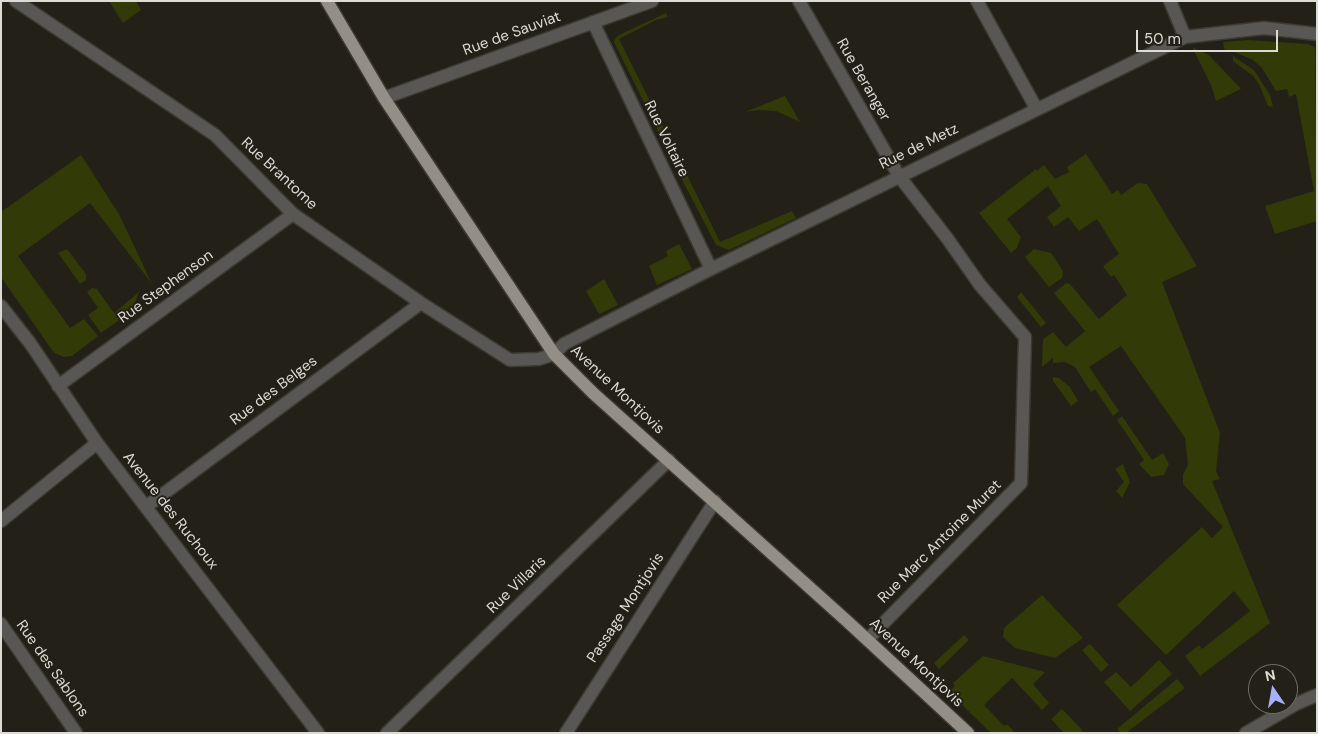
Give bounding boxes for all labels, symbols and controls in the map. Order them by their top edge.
street label: Rue de Sauviat [461,8,563,60]
scale bar [1138,20,1280,52]
text: 50 m [1144,29,1181,49]
street label: Rue Beranger [832,36,894,124]
street label: Rue Voltaire [640,98,692,180]
street label: Rue de Metz [877,120,961,174]
street label: Rue Brantome [237,134,321,214]
street label: Rue Stephenson [115,246,217,328]
street label: Avenue Montjovis [566,342,668,438]
street label: Rue des Belges [227,352,321,430]
street label: Avenue des Ruchoux [119,449,221,573]
street label: Rue Marc Antoine Muret [875,477,1005,607]
street label: Passage Montjovis [584,550,668,666]
street label: Rue Villaris [484,552,550,618]
street label: Avenue Montjovis [865,615,967,711]
street label: Rue des Sablons [12,617,92,721]
north arrow [1248,664,1298,714]
text: N [1263,665,1277,685]

